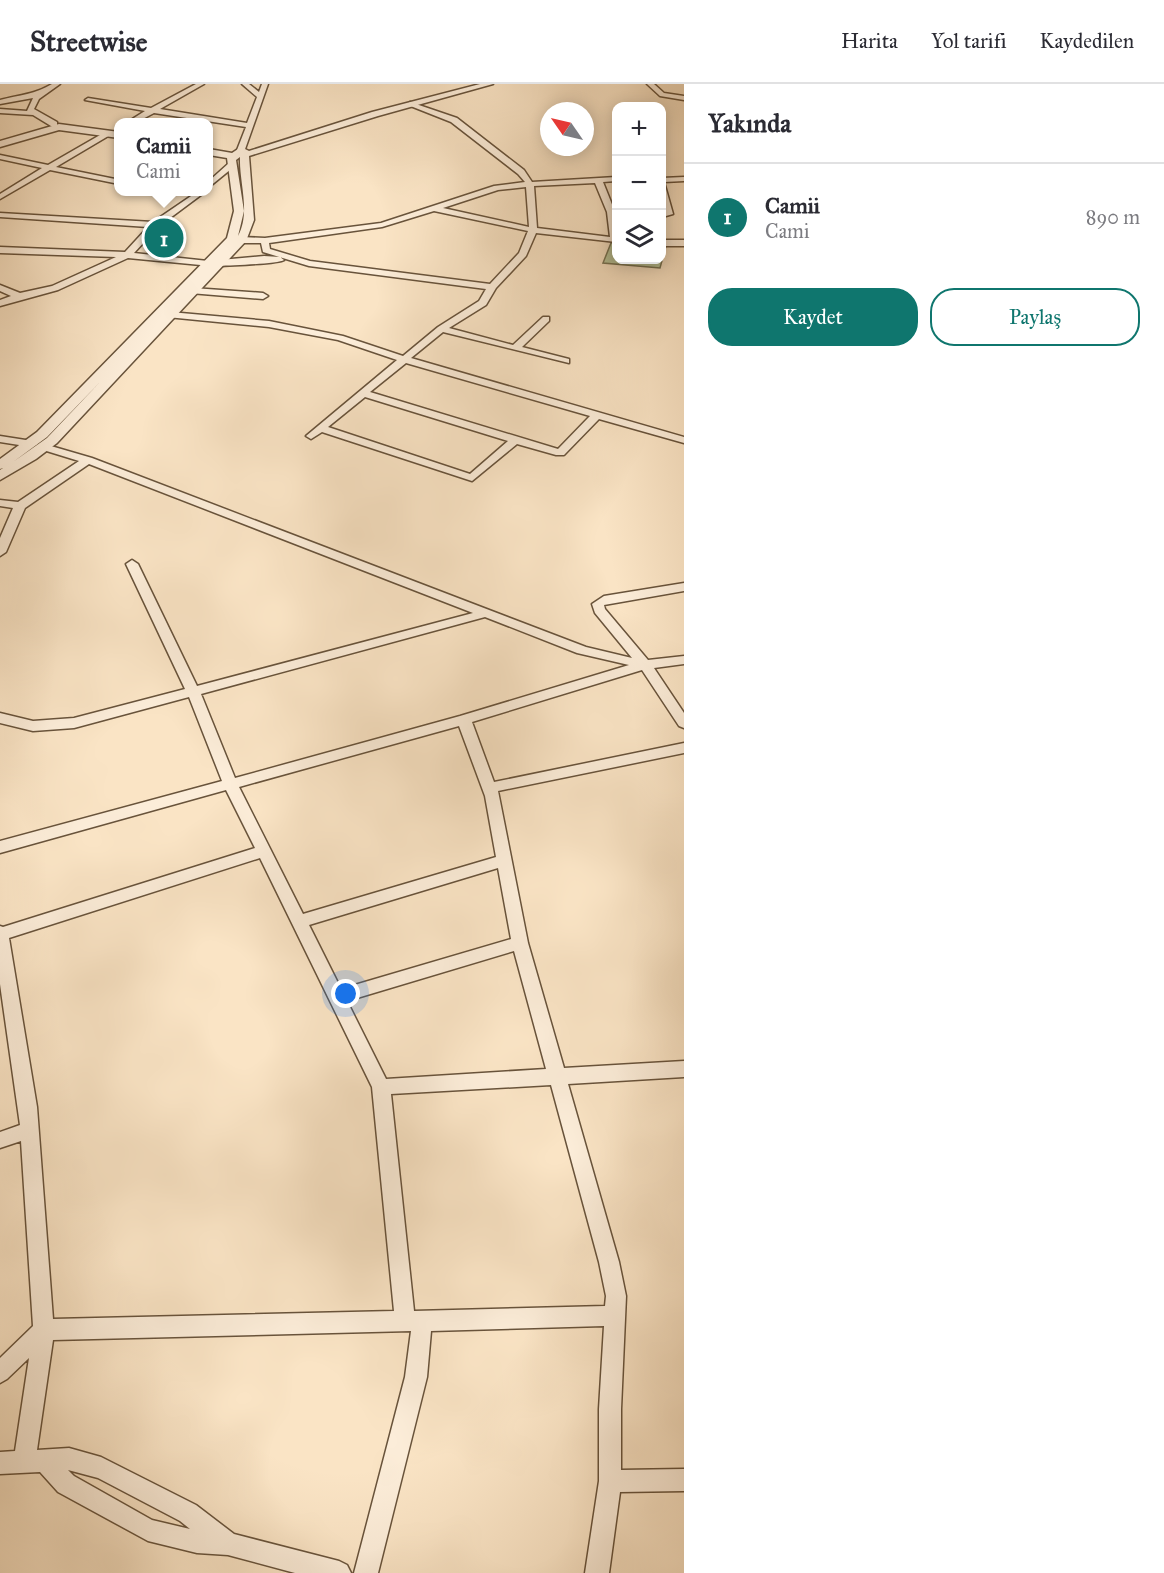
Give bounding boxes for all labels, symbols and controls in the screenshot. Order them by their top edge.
text: Streetwise [30,24,147,59]
text: Harita [841,28,898,54]
text: Yol tarifi [931,28,1007,54]
text: Kaydedilen [1040,28,1134,54]
north arrow [540,102,594,156]
map controls [612,102,666,264]
button: + [612,102,666,156]
text: Yakında [708,107,791,139]
popup [114,118,213,196]
text: Camii [136,132,191,159]
button: − [612,156,666,210]
text: Cami [136,159,180,183]
text: Camii [765,192,820,219]
text: 1 [724,205,731,229]
text: 890 m [1086,205,1140,229]
button: layers [612,210,666,264]
pin: 1 [144,216,184,260]
text: Cami [765,219,809,243]
button: Kaydet [708,288,918,346]
button: Paylaş [930,288,1140,346]
your location [331,979,360,1008]

